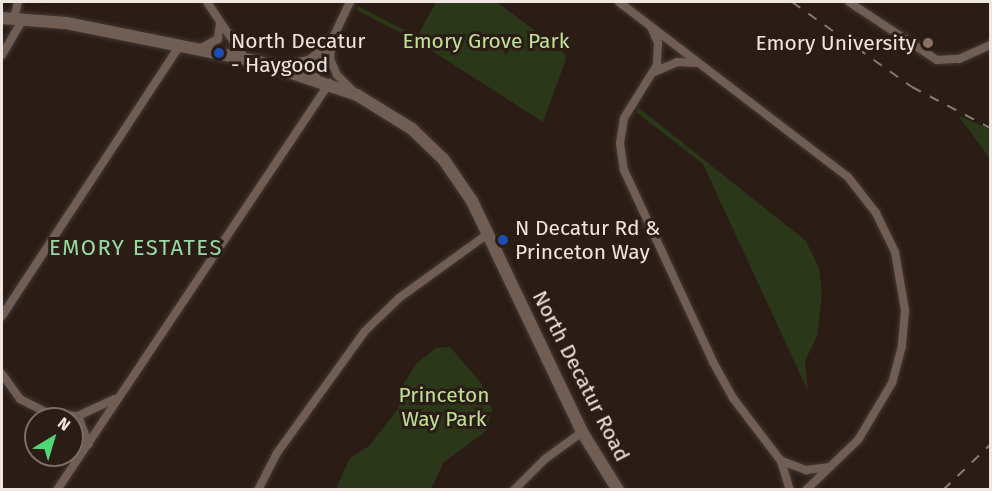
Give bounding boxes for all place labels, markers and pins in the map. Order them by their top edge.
place label: North Decatur - Haygood [231,28,365,78]
place label: Emory University [756,30,916,56]
marker: Emory University [921,36,935,50]
marker: North Decatur - Haygood [212,46,226,60]
place label: N Decatur Rd & Princeton Way [515,215,660,265]
marker: N Decatur Rd & Princeton Way [496,233,510,247]

